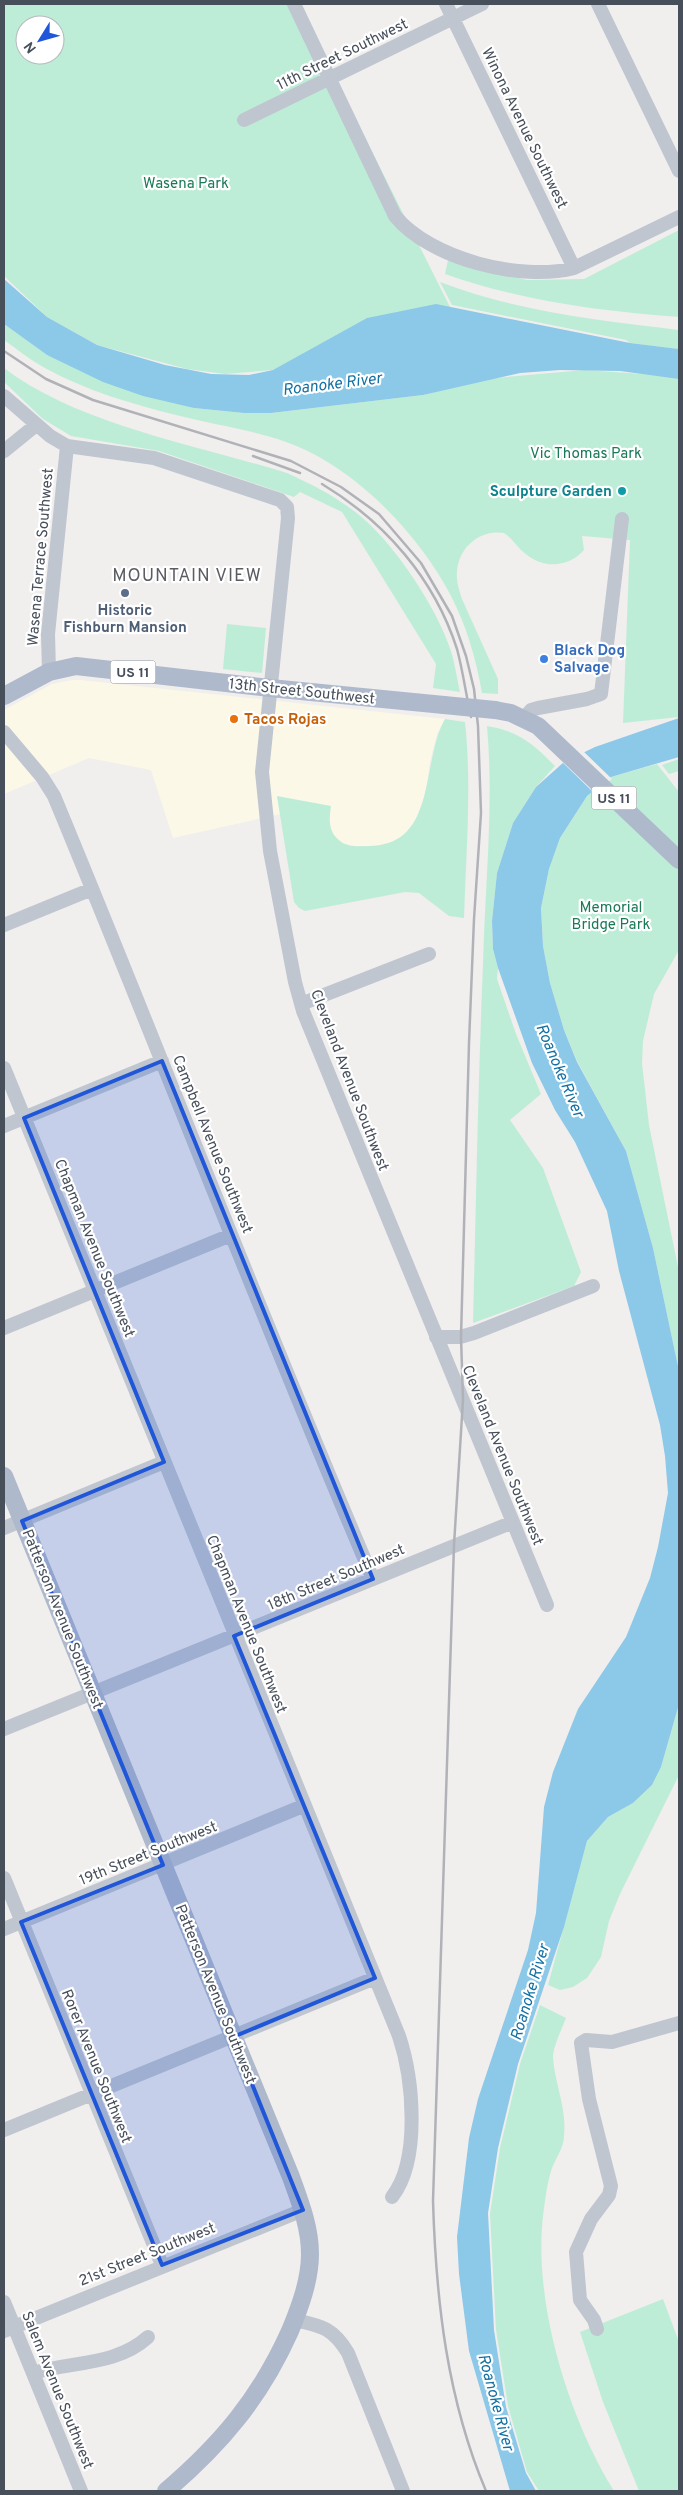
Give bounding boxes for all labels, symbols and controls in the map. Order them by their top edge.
north arrow [15,15,65,65]
street label: 11th Street Southwest [274,15,411,95]
text: N [21,38,41,56]
street label: Winona Avenue Southwest [476,45,571,212]
park label: Wasena Park [143,175,229,194]
water label: Roanoke River [282,369,385,401]
park label: Vic Thomas Park [530,445,642,464]
street label: Wasena Terrace Southwest [24,467,59,647]
place label: Sculpture Garden [490,483,612,502]
marker: Sculpture Garden [616,485,628,497]
district label: MOUNTAIN VIEW [112,565,262,588]
marker: Historic Fishburn Mansion [119,587,131,599]
place label: Historic Fishburn Mansion [63,602,187,638]
place label: Black Dog Salvage [554,642,625,678]
marker: Black Dog Salvage [538,653,550,665]
road number: US 11 [110,660,156,684]
street label: 13th Street Southwest [228,675,376,710]
place label: Tacos Rojas [244,711,326,730]
marker: Tacos Rojas [228,713,240,725]
road number: US 11 [592,786,636,810]
park label: Memorial Bridge Park [572,899,650,935]
street label: Cleveland Avenue Southwest [305,987,392,1174]
water label: Roanoke River [530,1021,589,1122]
street label: Campbell Avenue Southwest [167,1053,256,1236]
street label: Chapman Avenue Southwest [49,1157,138,1341]
street label: Cleveland Avenue Southwest [457,1363,547,1549]
street label: Patterson Avenue Southwest [17,1527,106,1712]
street label: Chapman Avenue Southwest [201,1533,290,1717]
street label: 18th Street Southwest [265,1541,408,1616]
street label: 19th Street Southwest [77,1818,220,1891]
street label: Patterson Avenue Southwest [170,1902,259,2087]
water label: Roanoke River [507,1940,556,2043]
street label: Rorer Avenue Southwest [56,1987,135,2146]
street label: 21st Street Southwest [76,2219,219,2291]
street label: Salem Avenue Southwest [16,2309,97,2472]
water label: Roanoke River [473,2352,518,2455]

